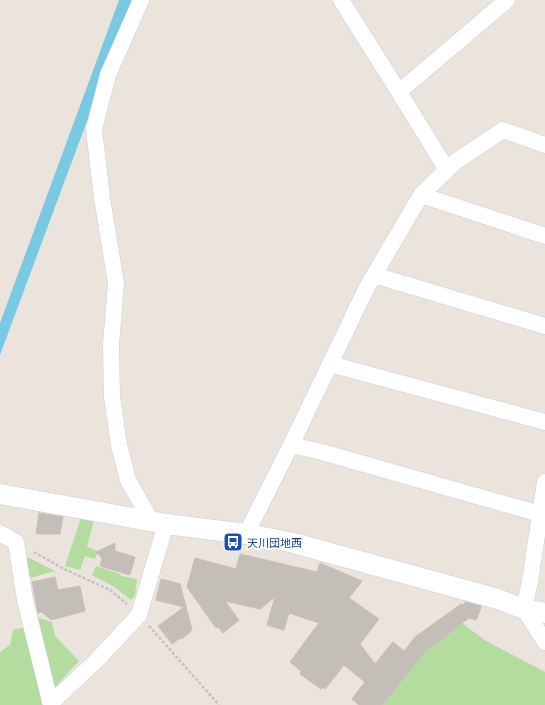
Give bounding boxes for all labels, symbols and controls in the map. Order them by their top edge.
bus stop icon: 天川団地西 [222,531,244,553]
place label: 天川団地西 [247,535,302,550]

